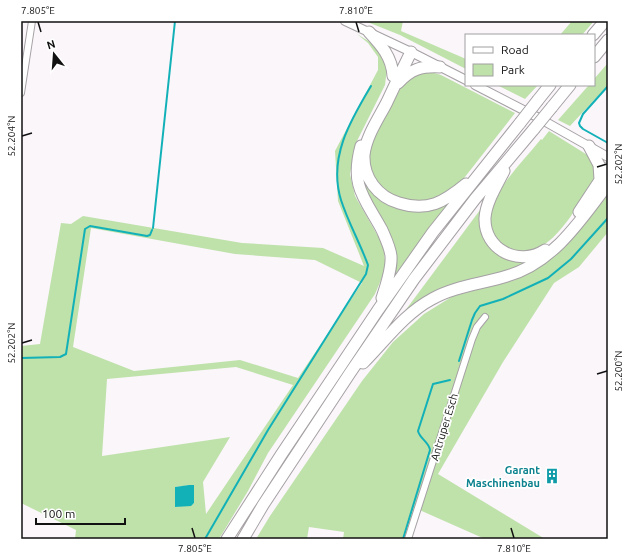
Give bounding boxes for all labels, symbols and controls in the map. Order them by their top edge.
text: 7.805°E [21,5,55,16]
text: 7.810°E [339,5,373,16]
north arrow [34,34,74,74]
legend [465,34,595,86]
text: N [45,37,57,51]
text: Road [501,43,529,56]
text: Park [501,63,525,76]
text: 52.204°N [6,115,17,157]
text: 52.202°N [613,143,624,185]
text: 52.202°N [6,322,17,364]
text: 52.200°N [613,350,624,392]
street label: Antruper Esch [428,392,460,462]
place label: Garant Maschinenbau [466,464,540,489]
building icon: Garant Maschinenbau [543,467,561,485]
scale bar [36,500,125,526]
text: 100 m [42,507,75,520]
text: 7.805°E [178,543,212,554]
text: 7.810°E [497,543,531,554]

